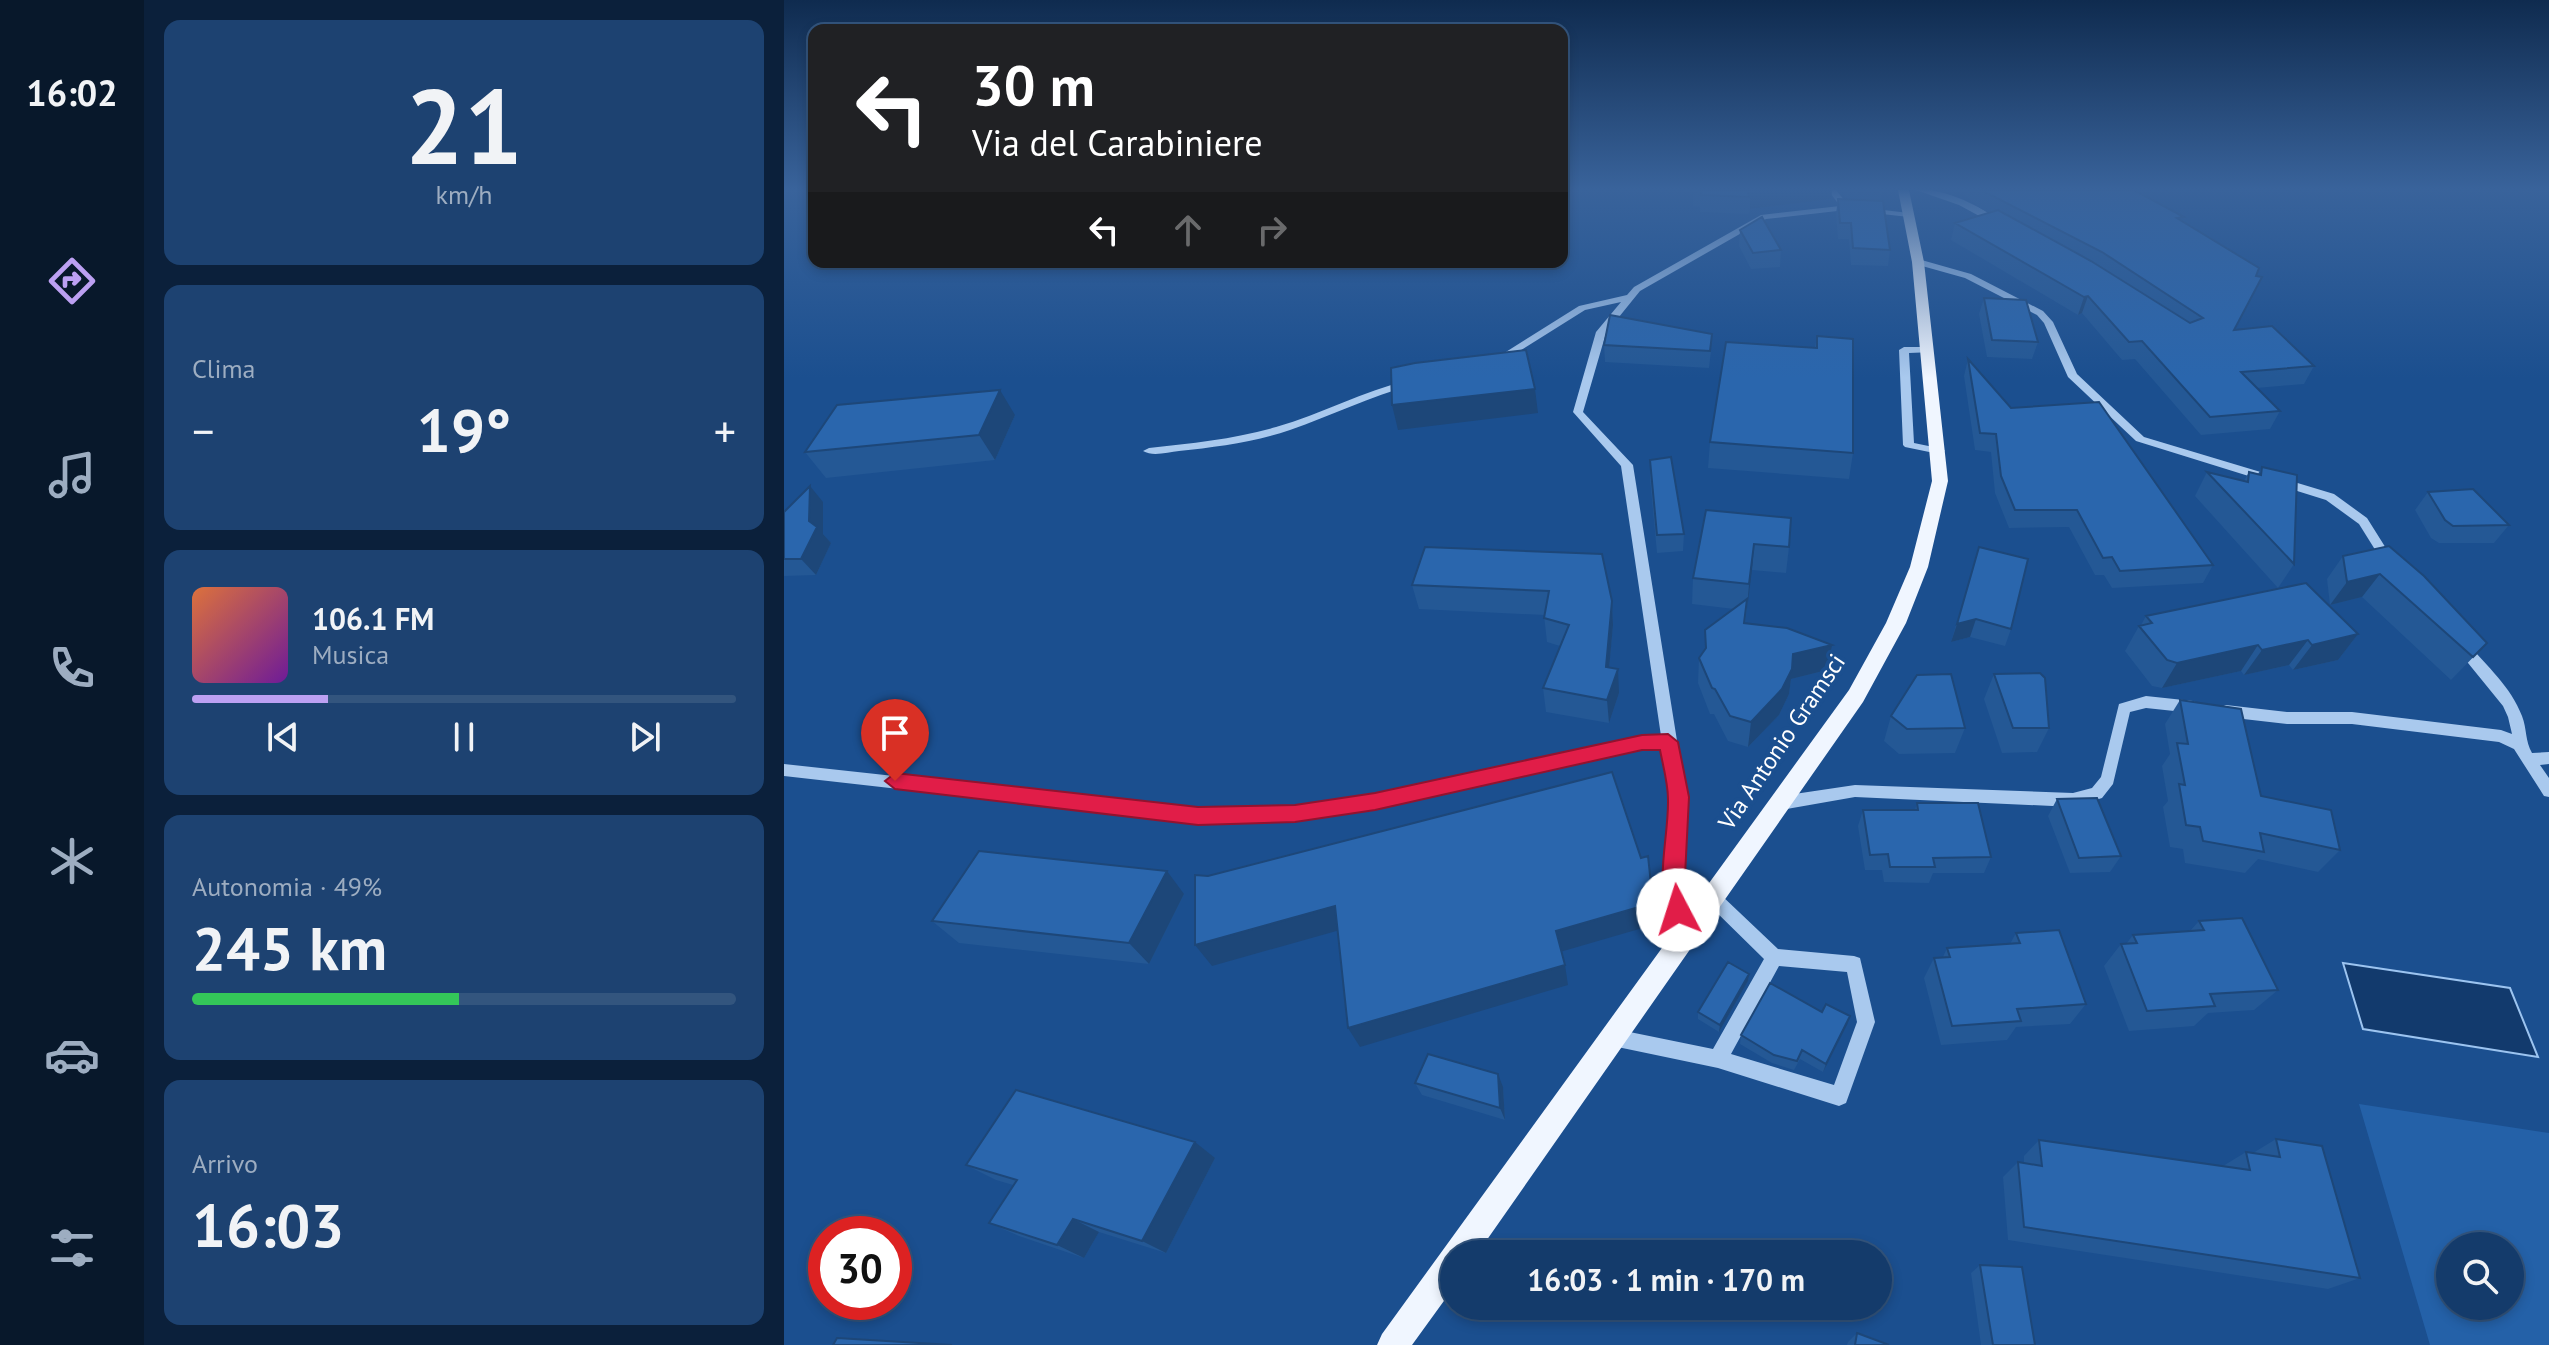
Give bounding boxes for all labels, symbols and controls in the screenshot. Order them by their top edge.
text: 30 m [972,49,1095,121]
icon: left [840,56,944,160]
text: 21 [405,58,523,193]
text: 16:02 [26,69,118,116]
text: Via del Carabiniere [972,119,1262,166]
text: km/h [436,178,493,211]
icon: left [1082,208,1126,252]
icon: ahead [1166,208,1210,252]
icon: right [1250,208,1294,252]
icon: directions [44,253,100,309]
text: Clima [192,352,255,385]
text: 19° [417,391,511,469]
text: − [192,402,214,459]
text: + [714,402,736,459]
icon: music [44,447,100,503]
text: 106.1 FM [312,599,434,638]
text: Musica [312,638,389,671]
icon: phone [44,640,100,696]
street label: Via Antonio Gramsci [1711,648,1852,837]
pin [861,699,929,781]
icon: arrive [873,711,917,755]
icon: previous [261,715,305,759]
icon: pause [442,715,486,759]
icon: next [623,715,667,759]
icon: climate [44,833,100,889]
position arrow [1636,868,1720,952]
text: Autonomia · 49% [192,870,382,903]
text: 245 km [192,909,387,987]
icon: car [44,1027,100,1083]
text: Arrivo [192,1147,258,1180]
text: 16:03 [192,1186,344,1264]
speed limit sign: 30 [808,1216,912,1320]
icon: filters [44,1220,100,1276]
map controls [2436,1232,2524,1320]
button: search [2436,1232,2524,1320]
text: 16:03 · 1 min · 170 m [1527,1260,1805,1299]

